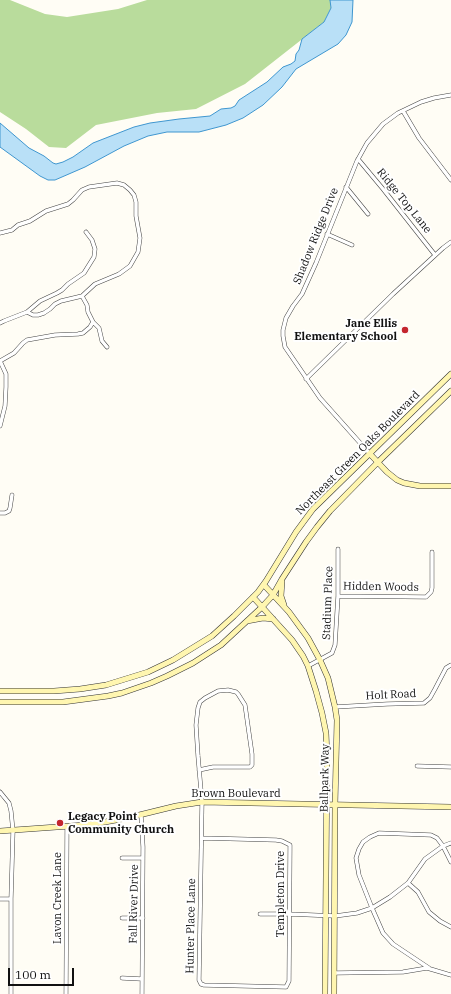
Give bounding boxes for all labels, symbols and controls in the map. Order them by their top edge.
street label: Ridge Top Lane [374,166,434,236]
street label: Shadow Ridge Drive [291,186,341,286]
place label: Jane Ellis Elementary School [294,317,397,343]
marker: Jane Ellis Elementary School [400,325,410,335]
street label: Northeast Green Oaks Boulevard [293,388,423,518]
street label: Stadium Place [320,566,336,640]
street label: Hidden Woods [343,580,419,594]
street label: Holt Road [365,687,417,703]
street label: Ballpark Way [318,744,332,812]
street label: Brown Boulevard [191,787,281,801]
place label: Legacy Point Community Church [68,810,174,836]
marker: Legacy Point Community Church [55,818,65,828]
street label: Templeton Drive [274,851,288,937]
street label: Lavon Creek Lane [51,852,65,944]
street label: Fall River Drive [127,864,141,944]
street label: Hunter Place Lane [184,878,198,974]
scale bar [10,960,76,986]
text: 100 m [15,967,51,982]

